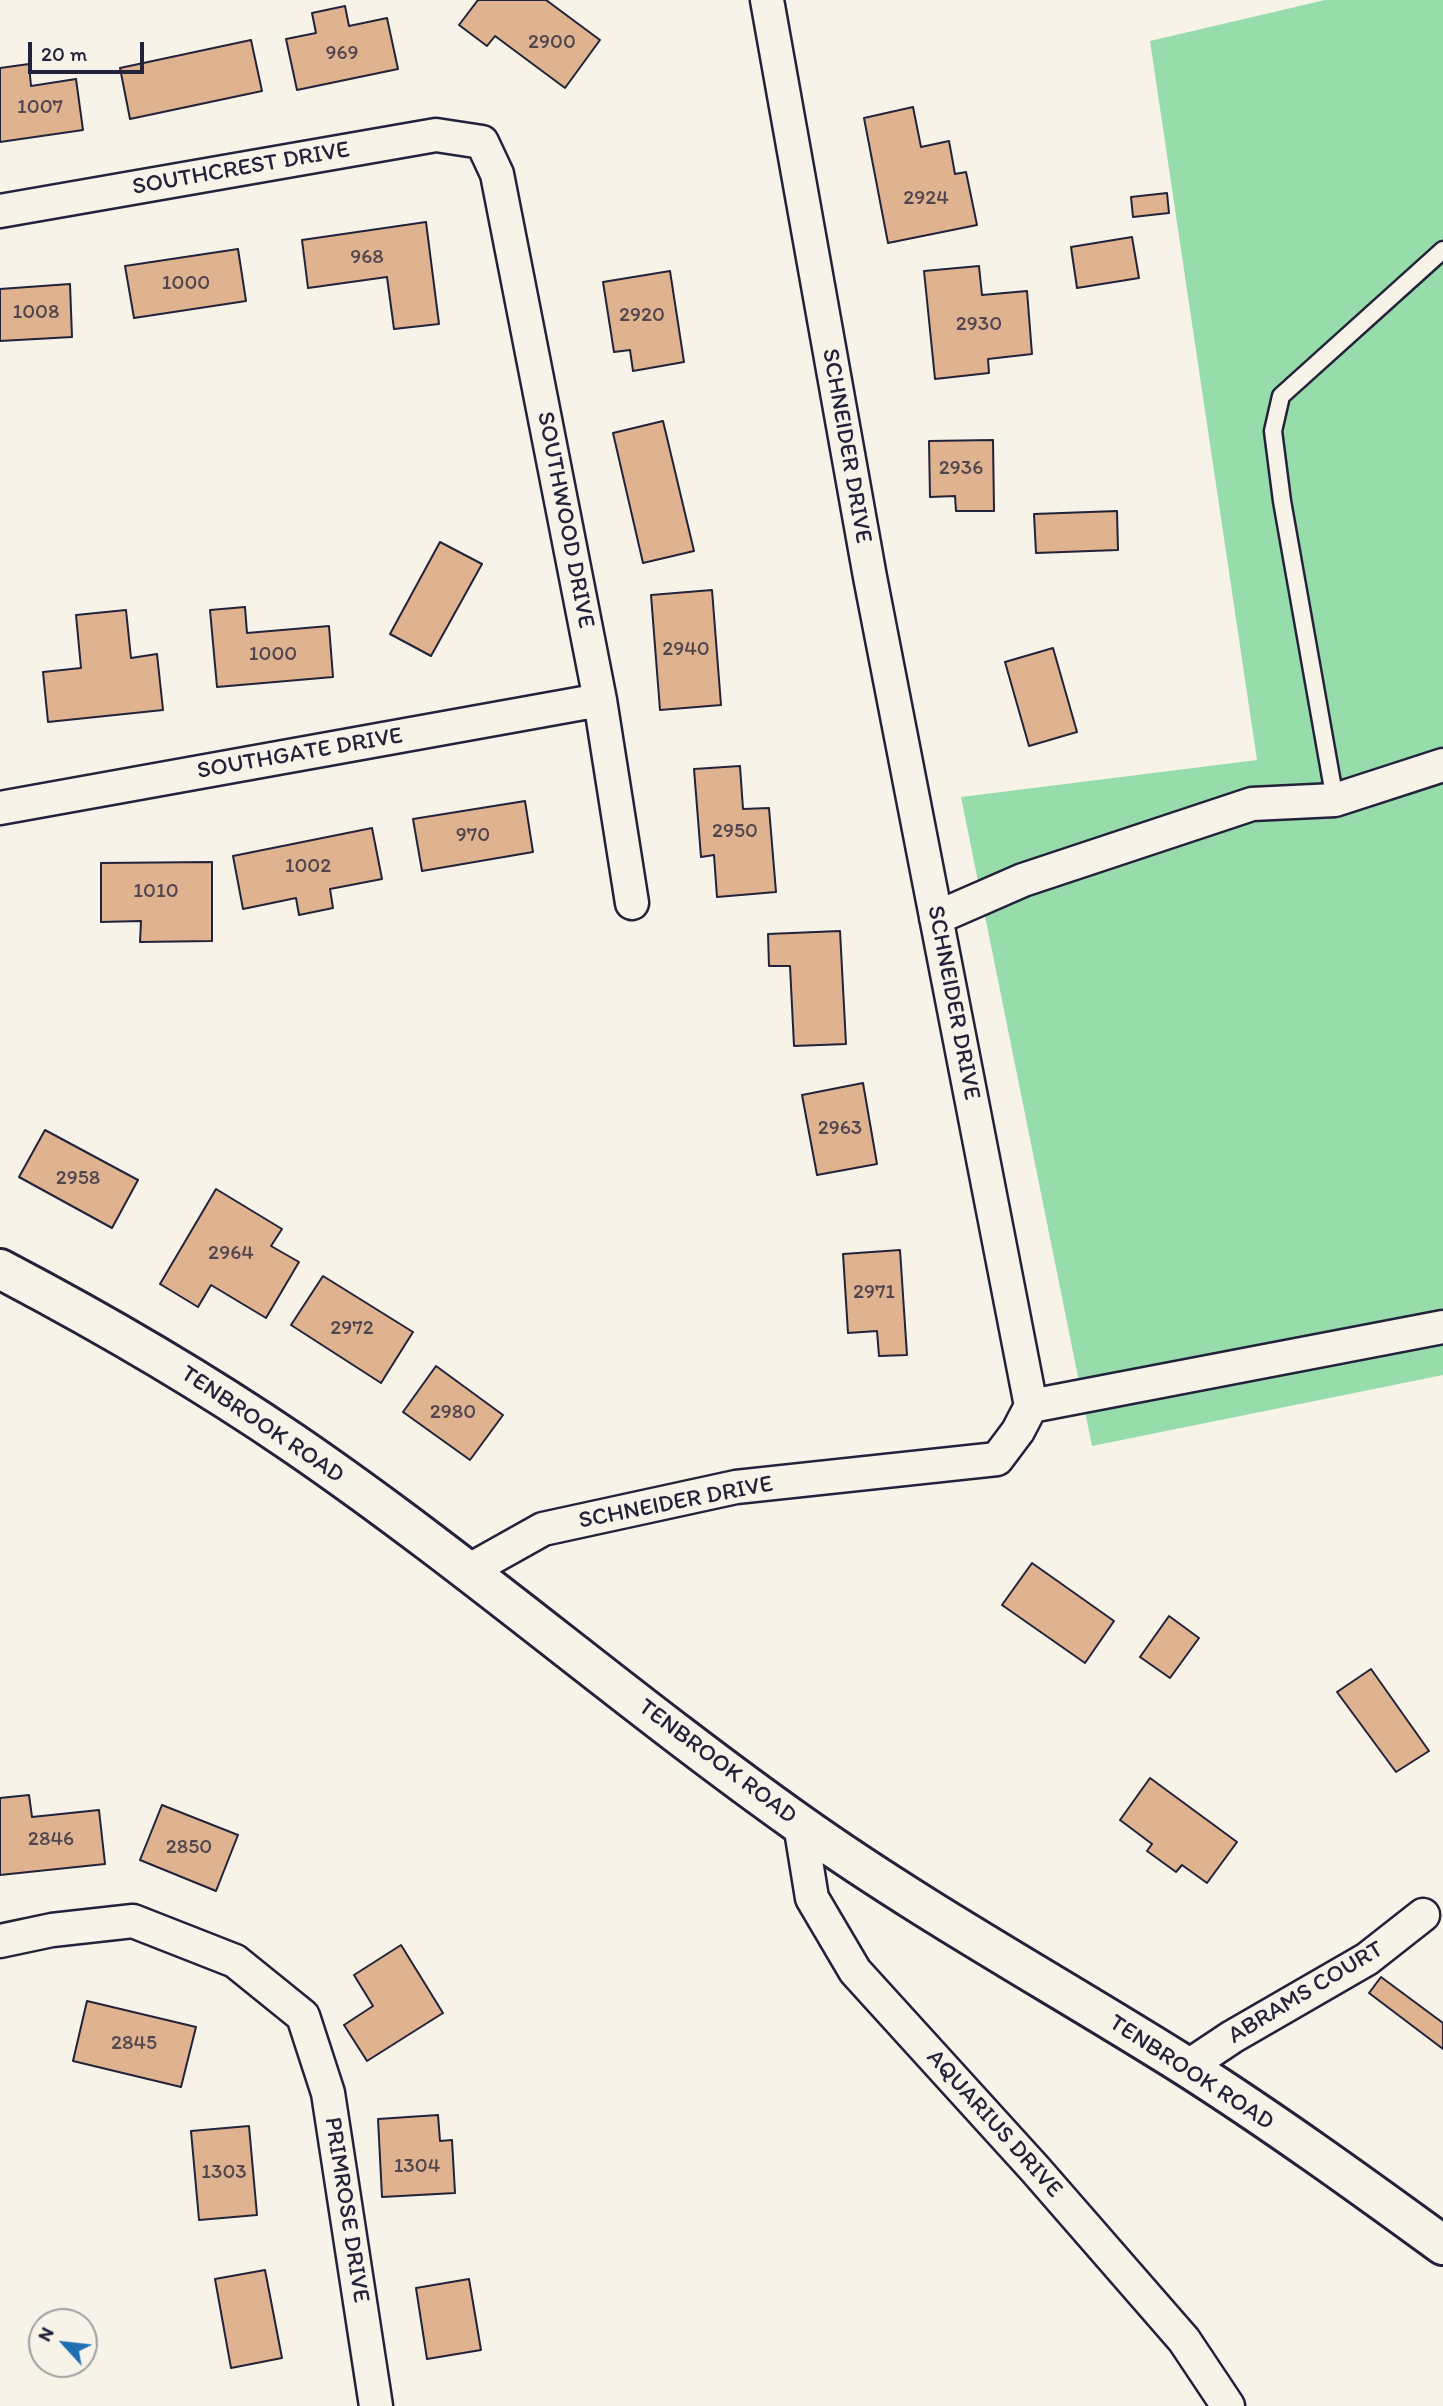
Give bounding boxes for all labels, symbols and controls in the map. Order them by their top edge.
scale bar [32,28,147,72]
house number: 2900 [528,30,576,56]
text: 20 m [41,41,87,66]
house number: 969 [325,41,359,67]
house number: 1007 [17,95,63,121]
street label: SOUTHCREST DRIVE [130,136,352,202]
house number: 2924 [903,186,949,212]
house number: 968 [350,245,384,271]
house number: 1000 [162,271,210,297]
house number: 1008 [12,300,60,326]
house number: 2920 [619,303,665,329]
house number: 2930 [956,312,1002,338]
street label: SCHNEIDER DRIVE [815,346,877,546]
street label: SOUTHWOOD DRIVE [530,409,600,631]
house number: 2936 [939,456,983,482]
house number: 2940 [662,637,710,663]
house number: 1000 [249,642,297,668]
street label: SOUTHGATE DRIVE [195,722,405,786]
house number: 2950 [712,819,758,845]
house number: 970 [456,823,490,849]
house number: 1002 [285,854,331,880]
house number: 1010 [133,879,179,905]
street label: SCHNEIDER DRIVE [920,903,986,1103]
house number: 2963 [818,1116,862,1142]
house number: 2958 [56,1166,100,1192]
house number: 2964 [208,1241,254,1267]
house number: 2971 [853,1280,895,1306]
house number: 2972 [330,1316,374,1342]
street label: TENBROOK ROAD [175,1360,349,1490]
house number: 2980 [430,1400,476,1426]
street label: SCHNEIDER DRIVE [576,1470,776,1536]
street label: TENBROOK ROAD [632,1693,802,1831]
house number: 2846 [28,1827,74,1853]
house number: 2850 [166,1835,212,1861]
street label: ABRAMS COURT [1223,1935,1389,2051]
street label: TENBROOK ROAD [1103,2009,1279,2137]
house number: 2845 [111,2031,157,2057]
street label: AQUARIUS DRIVE [920,2044,1068,2204]
street label: PRIMROSE DRIVE [317,2115,375,2305]
house number: 1304 [394,2154,440,2180]
house number: 1303 [201,2160,247,2186]
north arrow [28,2308,98,2378]
text: N [32,2323,59,2345]

